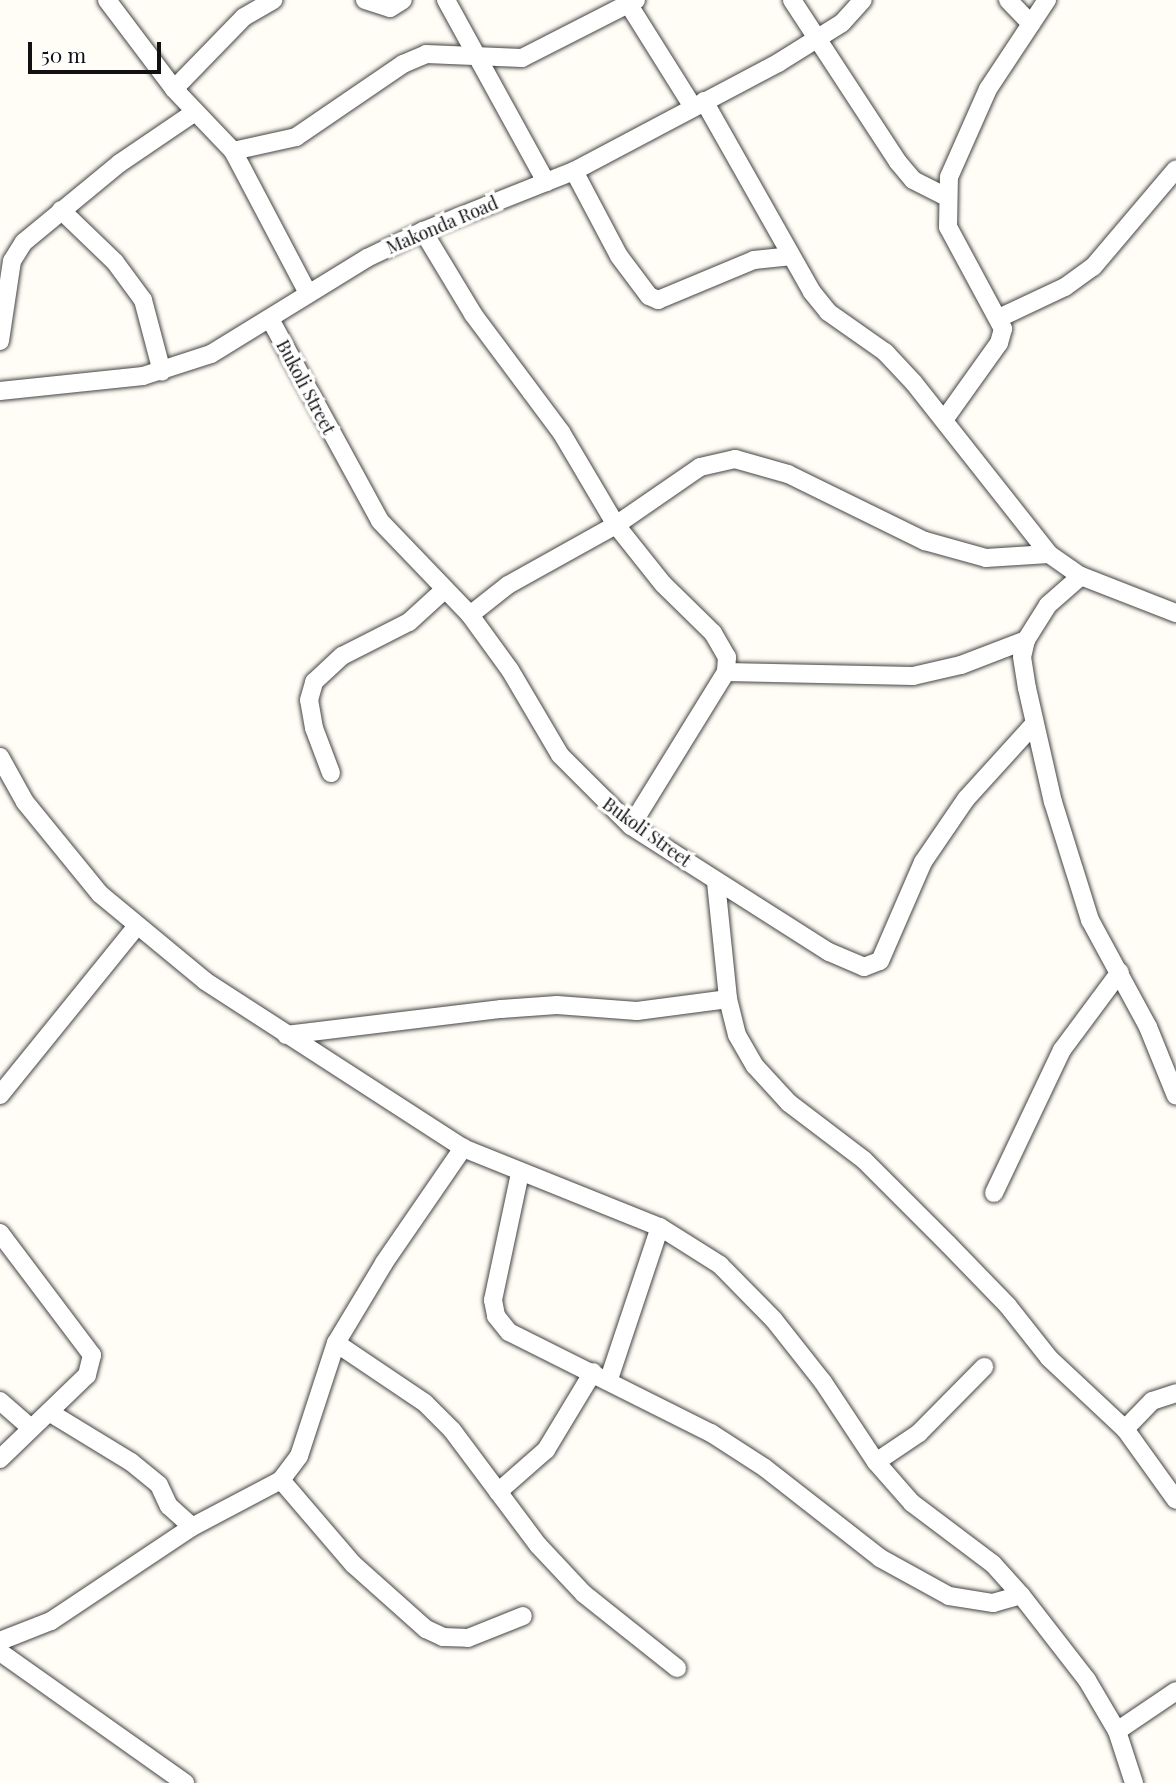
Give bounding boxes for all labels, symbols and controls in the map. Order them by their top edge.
scale bar [32,28,164,72]
text: 50 m [41,40,86,68]
street label: Makonda Road [383,192,501,258]
street label: Bukoli Street [272,336,340,438]
street label: Bukoli Street [599,793,695,871]

